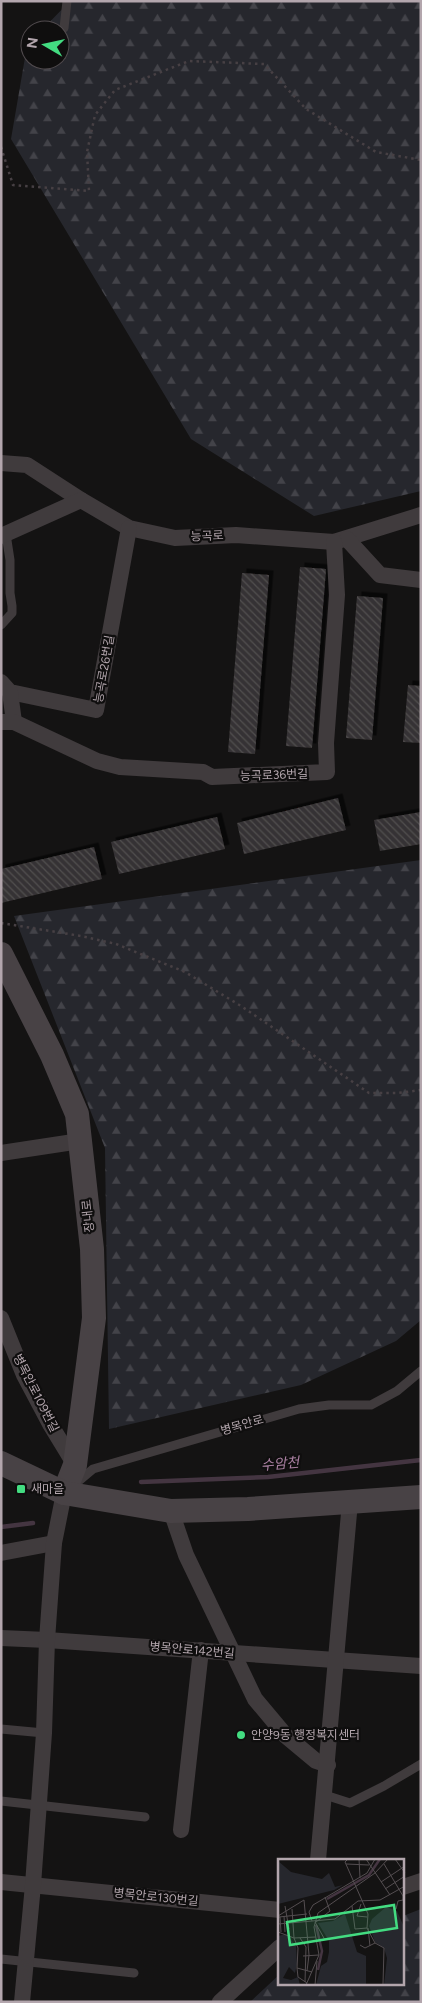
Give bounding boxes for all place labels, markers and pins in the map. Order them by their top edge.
place label: 새마을 [31,1482,64,1496]
marker: 새마을 [15,1483,27,1495]
place label: 안양9동 행정복지센터 [251,1728,360,1742]
marker: 안양9동 행정복지센터 [235,1729,247,1741]

